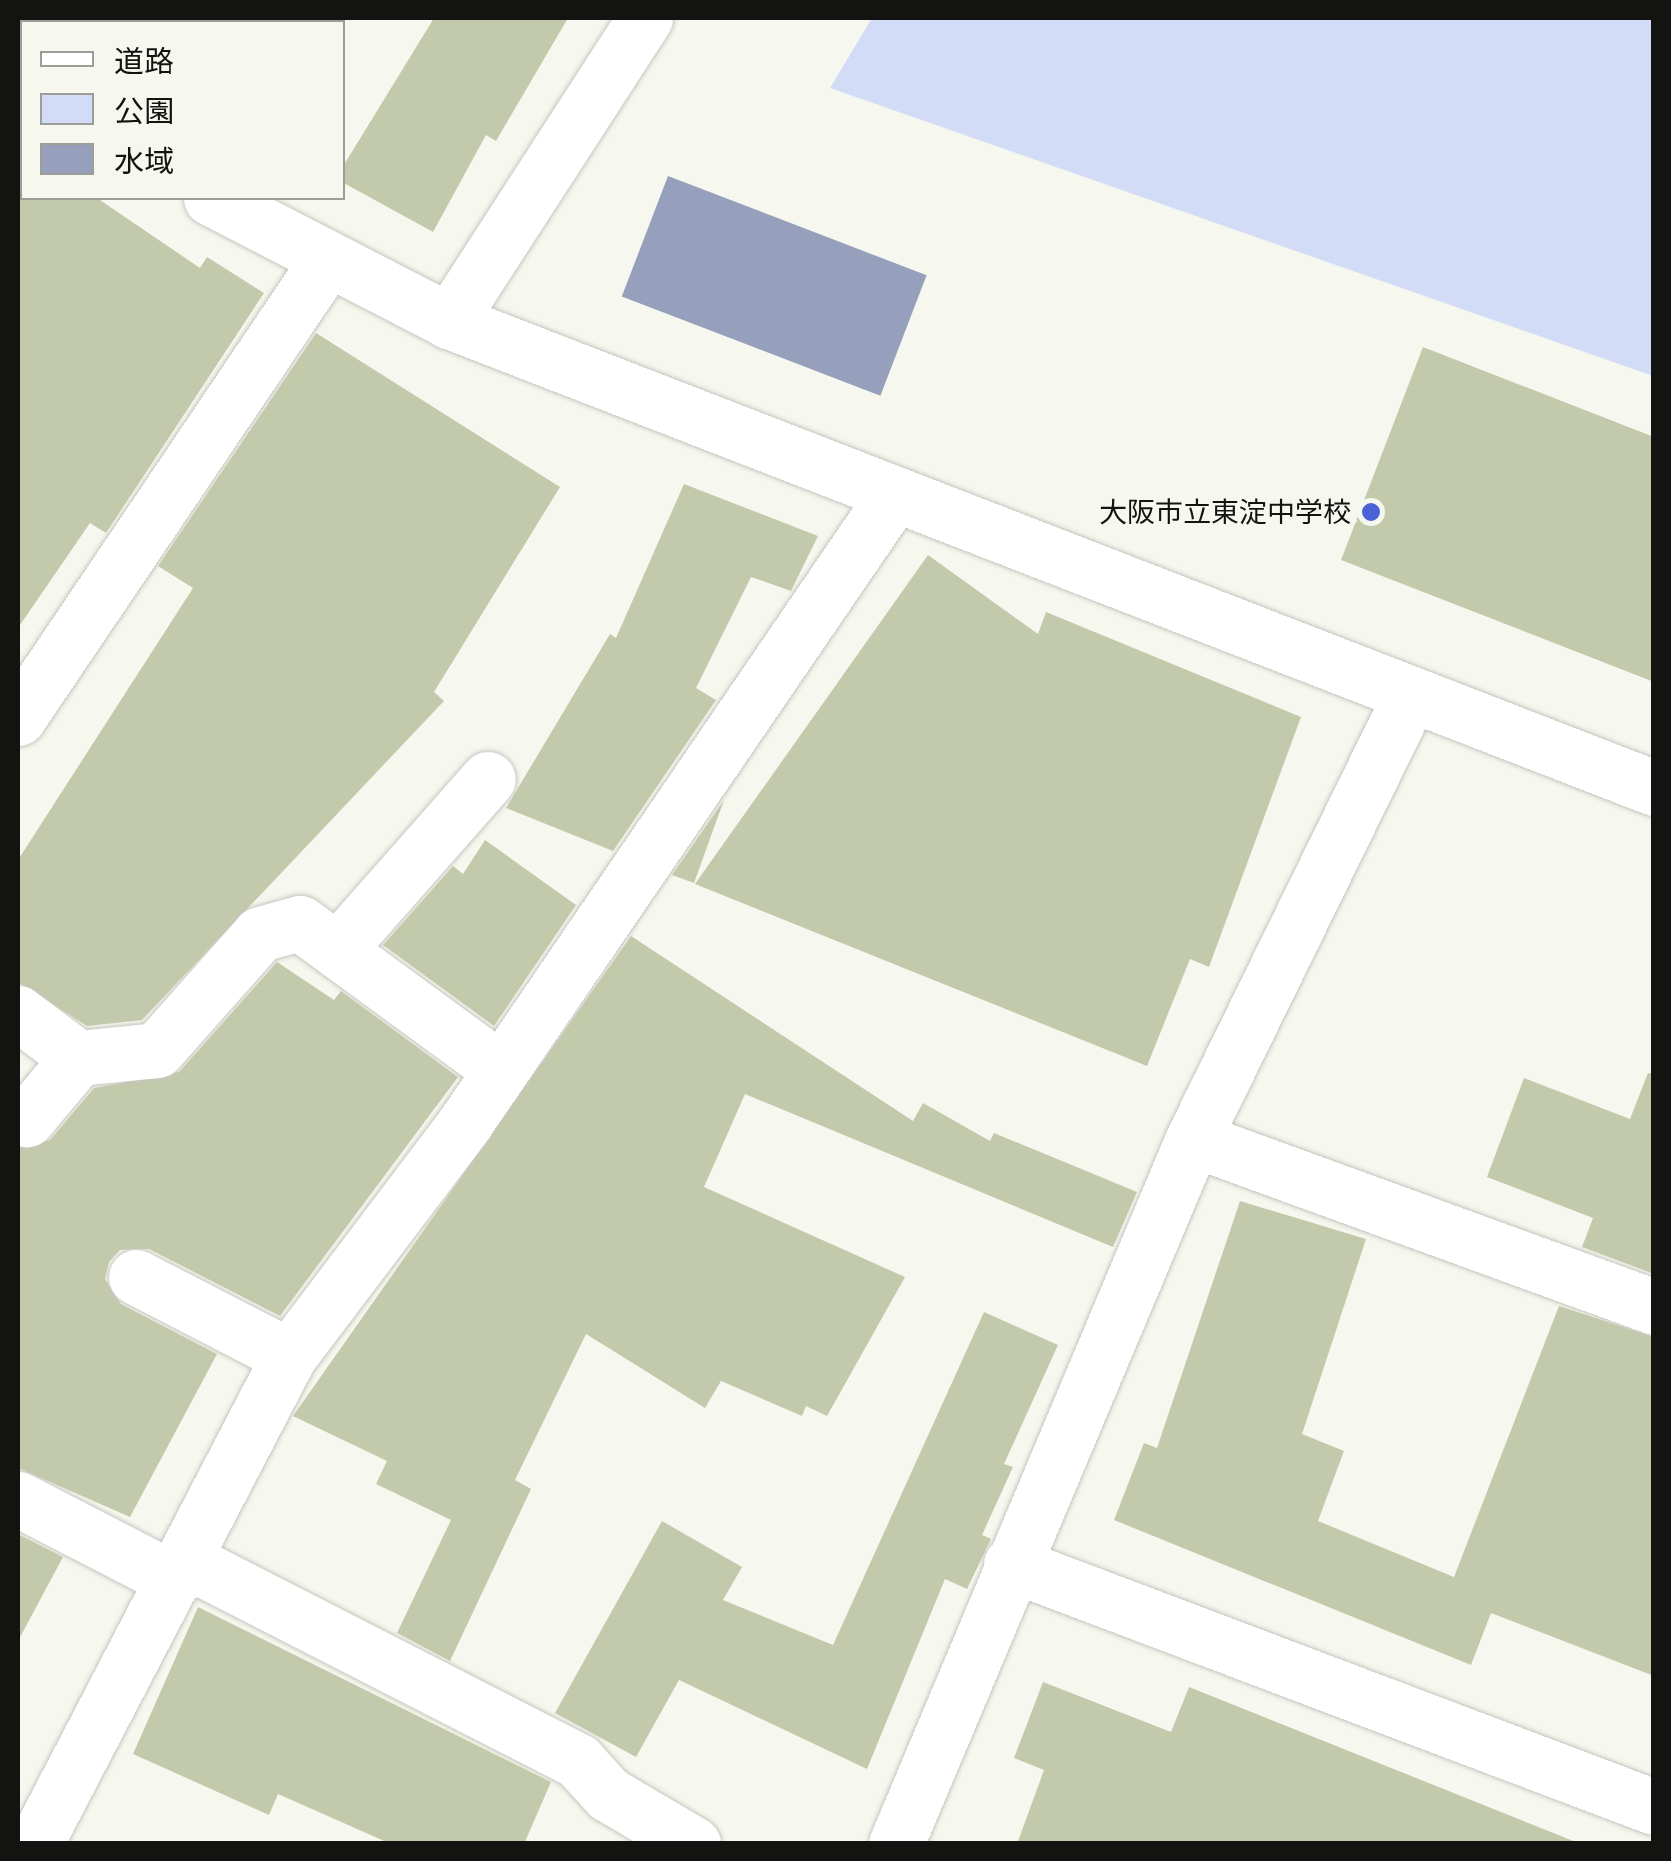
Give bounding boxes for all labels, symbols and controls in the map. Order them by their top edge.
legend [20,20,345,200]
text: 道路 [114,42,174,81]
text: 公園 [114,92,174,131]
text: 水域 [114,142,174,181]
place label: 大阪市立東淀中学校 [1099,495,1351,529]
marker: 大阪市立東淀中学校 [1360,501,1382,523]

